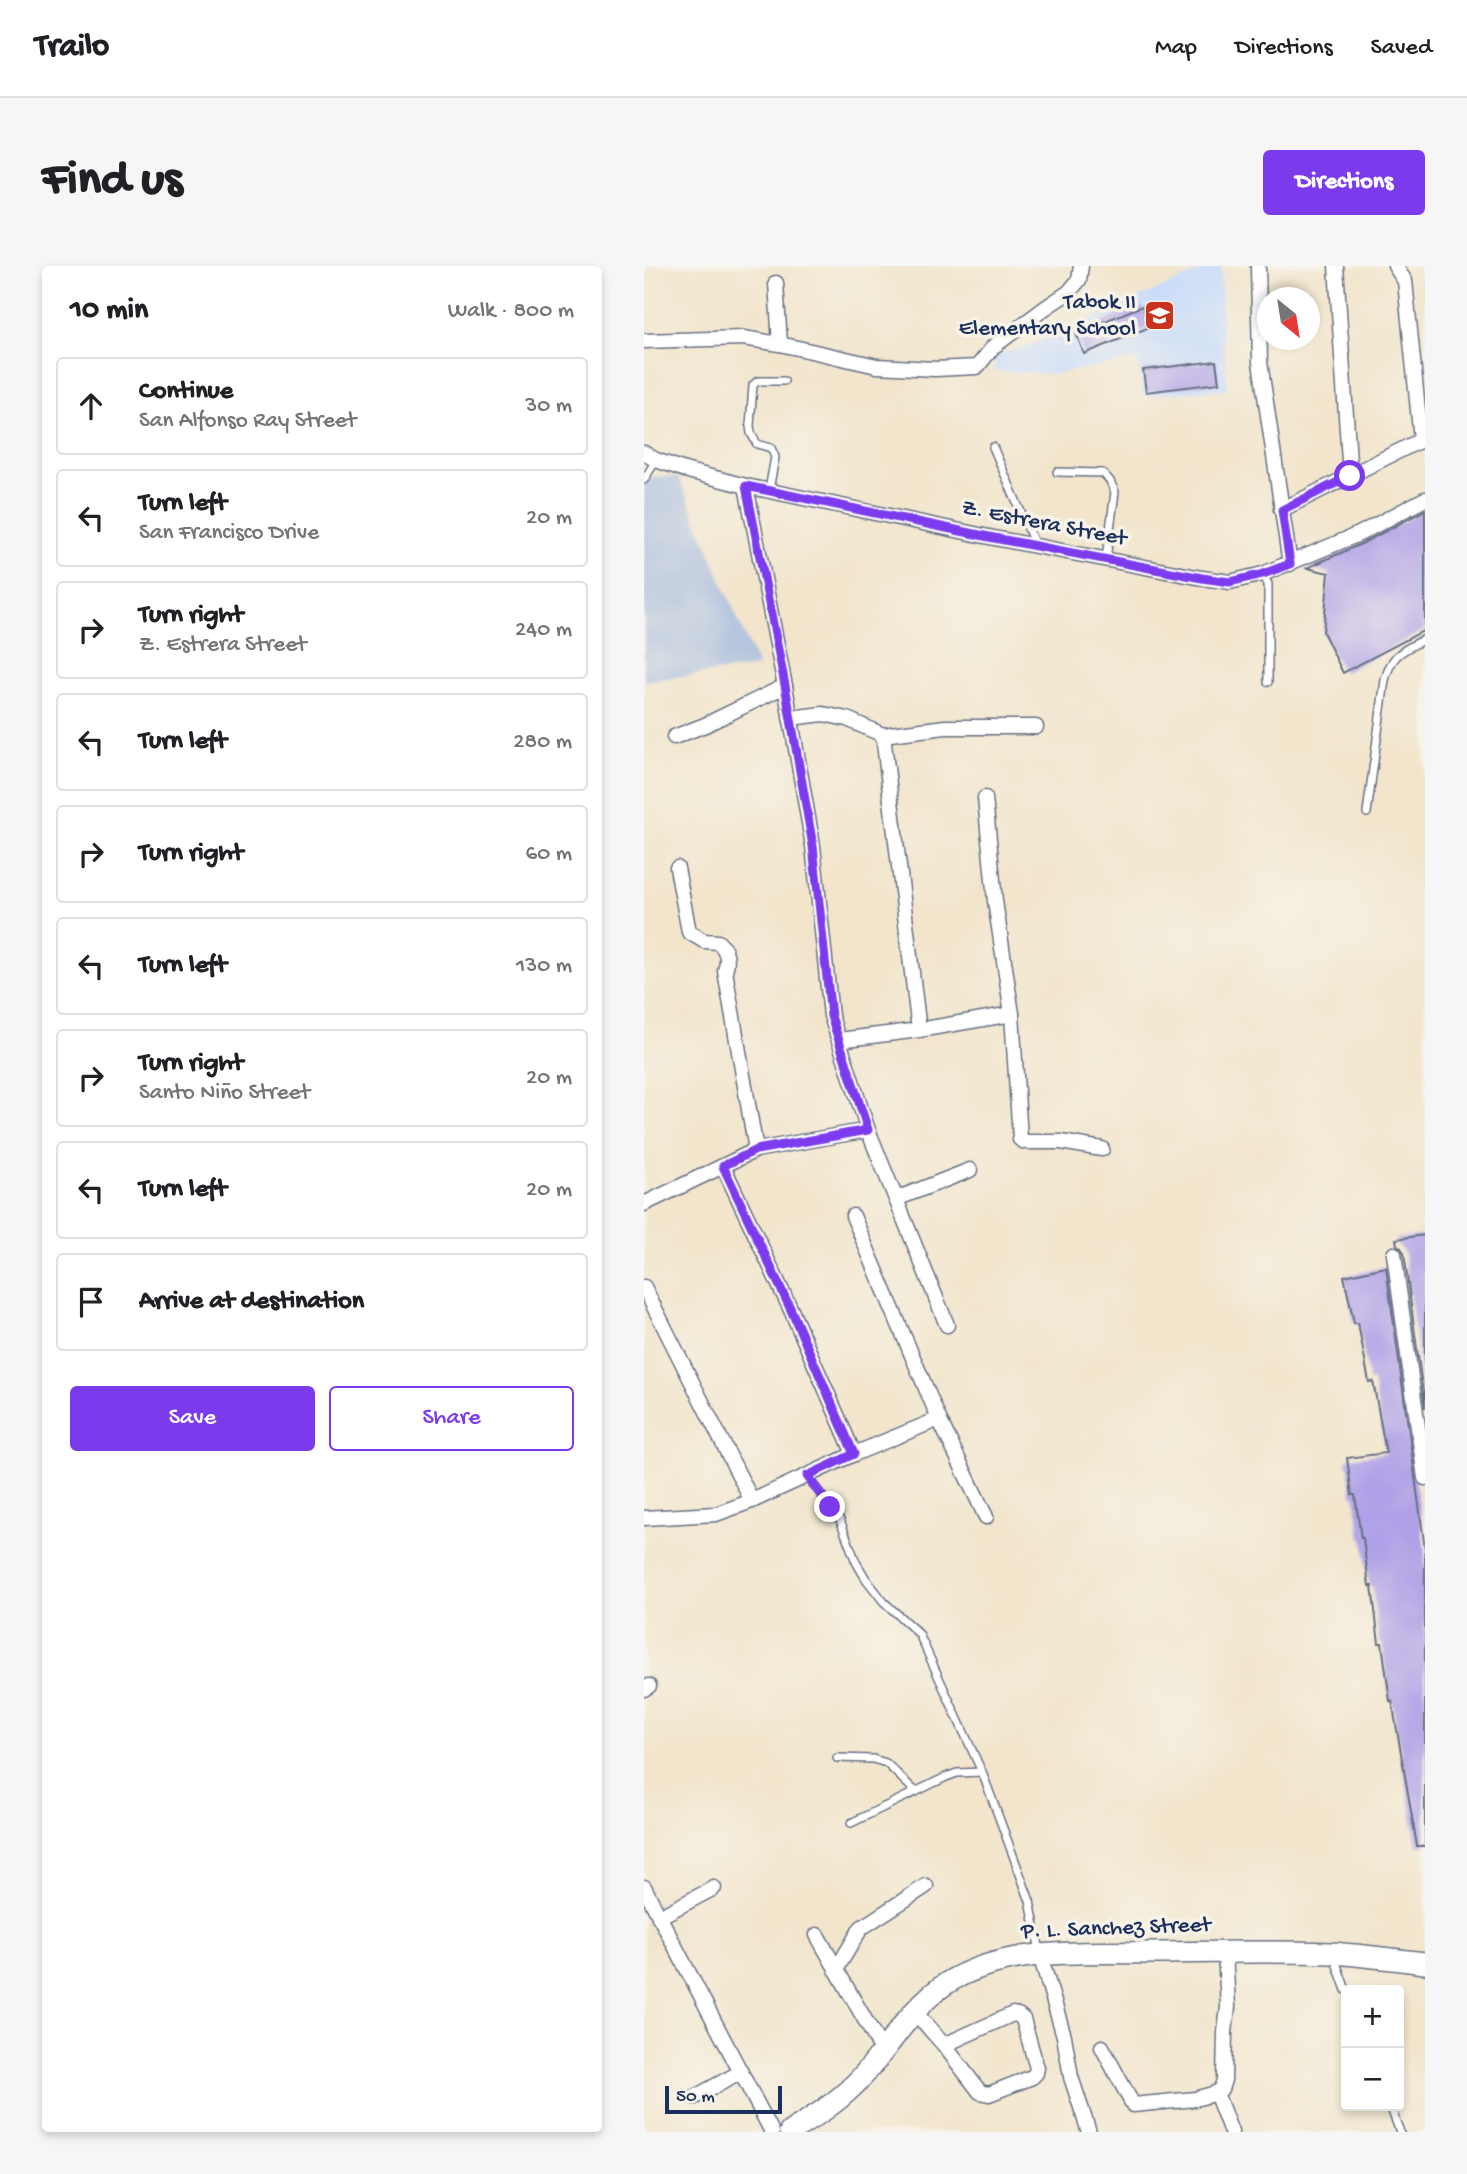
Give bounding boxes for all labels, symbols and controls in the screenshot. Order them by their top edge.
text: Trailo [35,29,109,67]
text: Map [1155,34,1197,63]
text: Directions [1235,34,1333,63]
text: Saved [1371,34,1432,63]
button: Directions [1263,150,1425,215]
text: Find us [42,153,182,211]
north arrow [1257,287,1320,350]
place label: Tabok II Elementary School [959,290,1136,343]
text: 10 min [70,294,148,329]
text: Walk · 800 m [448,298,574,325]
school or university icon: Tabok II Elementary School [1142,299,1176,333]
text: Continue [139,377,233,408]
icon: ahead [72,387,110,425]
text: 30 m [525,393,572,420]
text: San Alfonso Ray Street [139,408,356,435]
route start [1334,460,1365,491]
text: Turn left [139,489,227,520]
street label: Z. Estrera Street [959,495,1130,554]
icon: left [72,499,110,537]
text: 20 m [526,505,572,532]
text: San Francisco Drive [139,520,319,547]
text: Turn right [139,601,243,632]
icon: right [72,611,110,649]
text: 240 m [515,617,572,644]
text: Z. Estrera Street [139,632,306,659]
icon: left [72,723,110,761]
text: Turn left [139,727,227,758]
text: 280 m [513,729,572,756]
icon: right [72,835,110,873]
text: Turn right [139,839,243,870]
text: 60 m [526,841,572,868]
icon: left [72,947,110,985]
text: Turn left [139,951,227,982]
text: 130 m [516,953,572,980]
text: Turn right [139,1049,243,1080]
icon: right [72,1059,110,1097]
text: 20 m [526,1065,572,1092]
text: Santo Niño Street [139,1080,310,1107]
icon: left [72,1171,110,1209]
text: Turn left [139,1175,227,1206]
text: 20 m [526,1177,572,1204]
icon: arrive [72,1283,110,1321]
text: Arrive at destination [139,1287,364,1318]
button: Save [70,1386,315,1451]
button: Share [329,1386,574,1451]
route end [814,1491,845,1522]
street label: P. L. Sanchez Street [1020,1912,1213,1946]
map controls [1341,1985,1404,2111]
button: + [1341,1985,1404,2048]
button: − [1341,2048,1404,2111]
scale bar [665,2083,782,2115]
text: 50 m [676,2086,715,2109]

